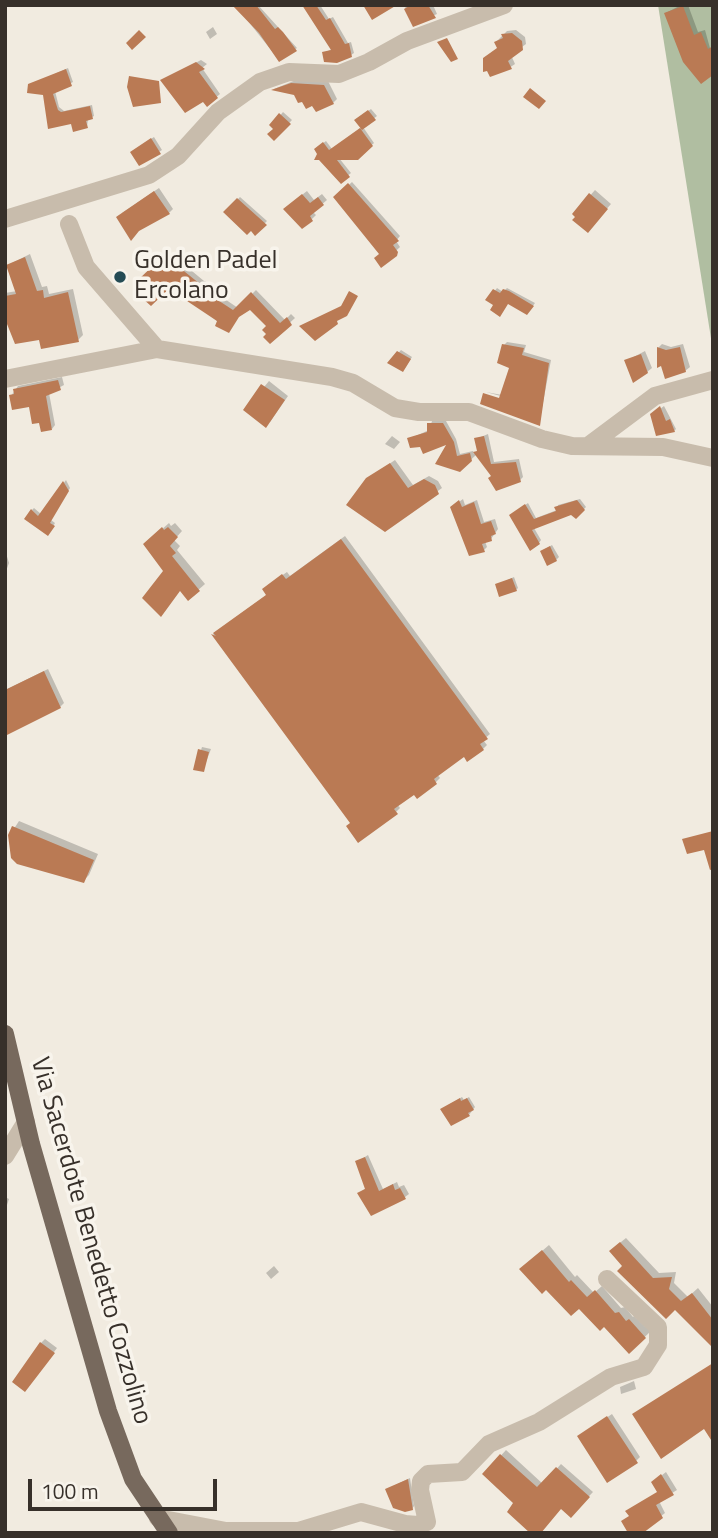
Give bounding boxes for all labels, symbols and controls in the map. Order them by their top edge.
place label: Golden Padel Ercolano [134,246,278,308]
marker: Golden Padel Ercolano [112,269,128,285]
street label: Via Sacerdote Benedetto Cozzolino [23,1054,157,1428]
scale bar [32,1464,220,1508]
text: 100 m [41,1475,98,1507]

